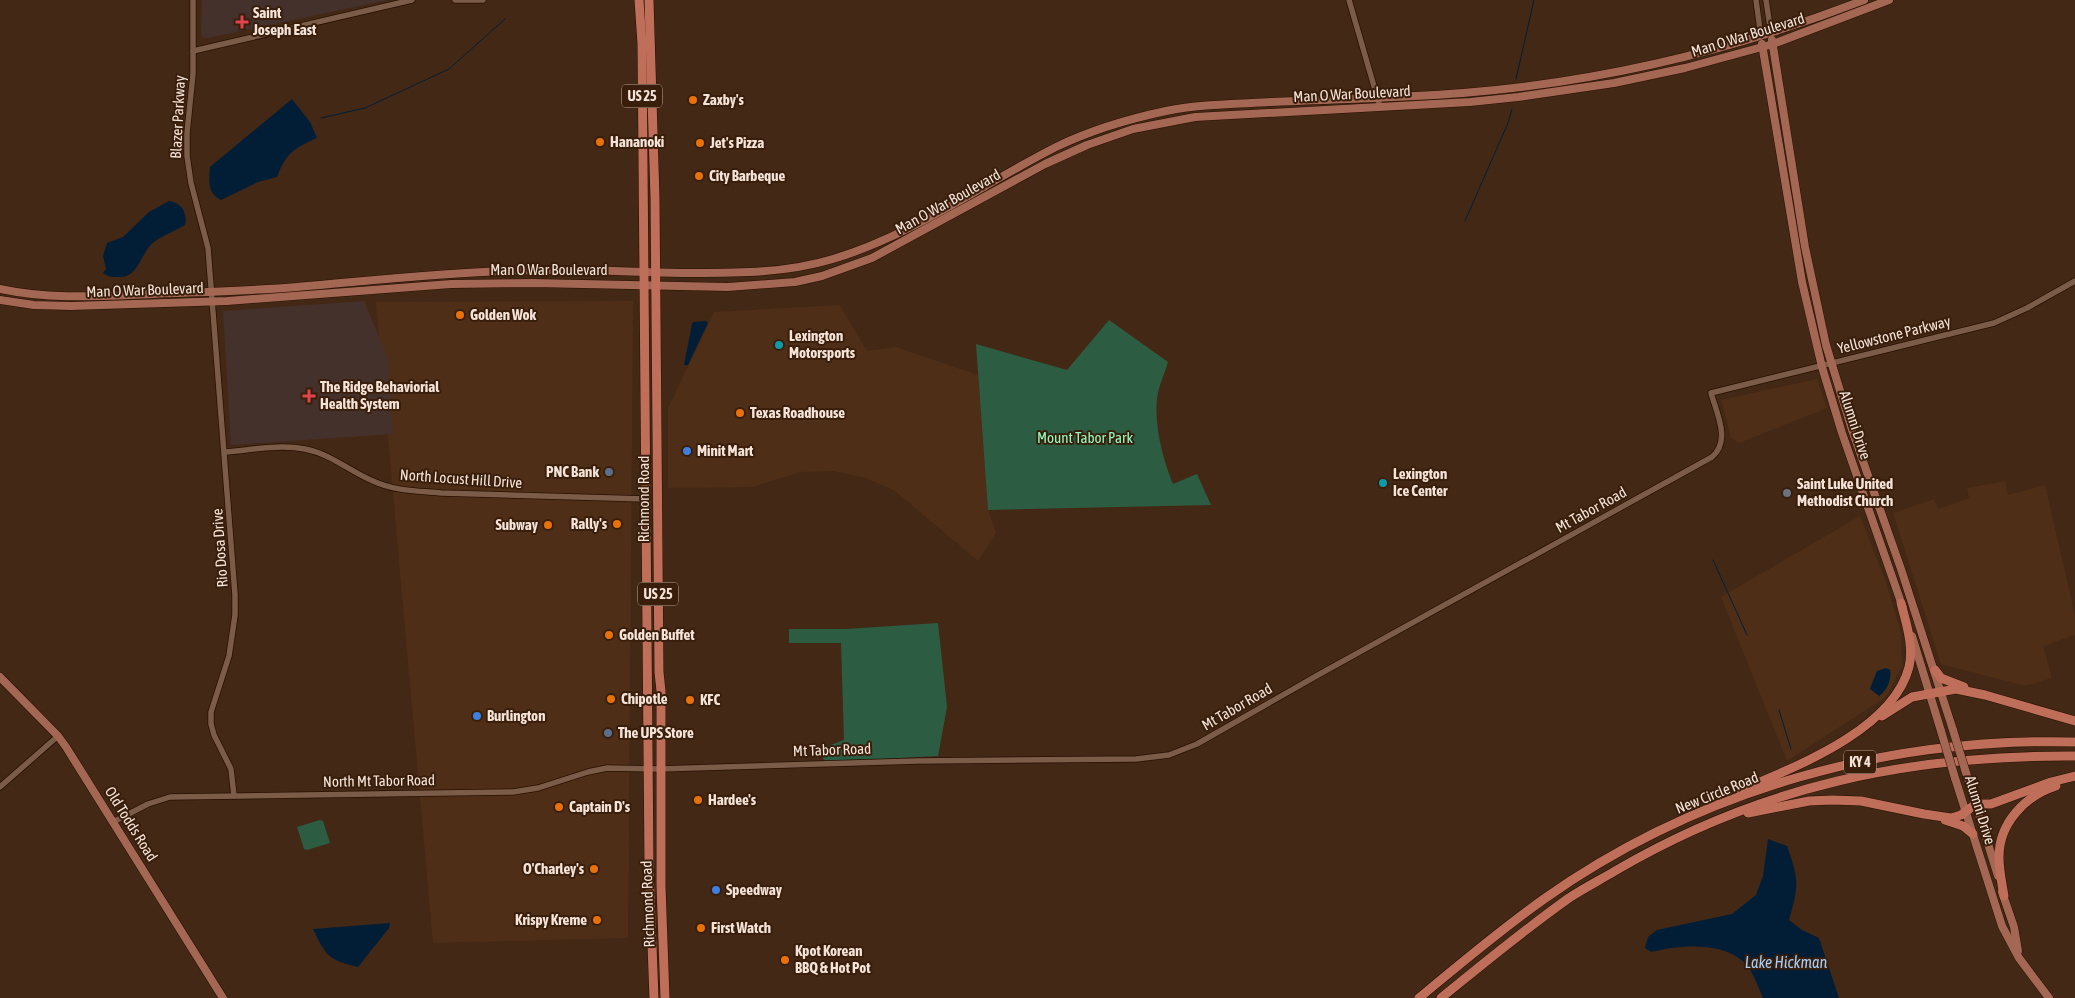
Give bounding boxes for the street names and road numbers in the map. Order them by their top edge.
street label: Man O War Boulevard [1689,9,1807,60]
street label: Blazer Parkway [167,75,188,159]
street label: Man O War Boulevard [1293,82,1411,105]
road number: US 25 [622,84,662,108]
street label: Man O War Boulevard [892,166,1003,237]
street label: Man O War Boulevard [490,261,608,278]
street label: Man O War Boulevard [86,279,204,300]
street label: Yellowstone Parkway [1836,312,1952,357]
street label: Alumni Drive [1836,388,1875,462]
street label: Richmond Road [635,456,652,542]
street label: North Locust Hill Drive [399,466,523,491]
street label: Mt Tabor Road [1552,483,1629,536]
street label: Rio Dosa Drive [208,508,231,588]
road number: US 25 [638,582,678,606]
street label: Mt Tabor Road [1199,680,1275,733]
street label: Mt Tabor Road [793,740,871,759]
road number: KY 4 [1844,750,1876,774]
street label: New Circle Road [1673,768,1761,817]
street label: North Mt Tabor Road [323,771,435,790]
street label: Alumni Drive [1962,773,1999,847]
street label: Old Todds Road [102,783,161,864]
street label: Richmond Road [637,860,658,948]

